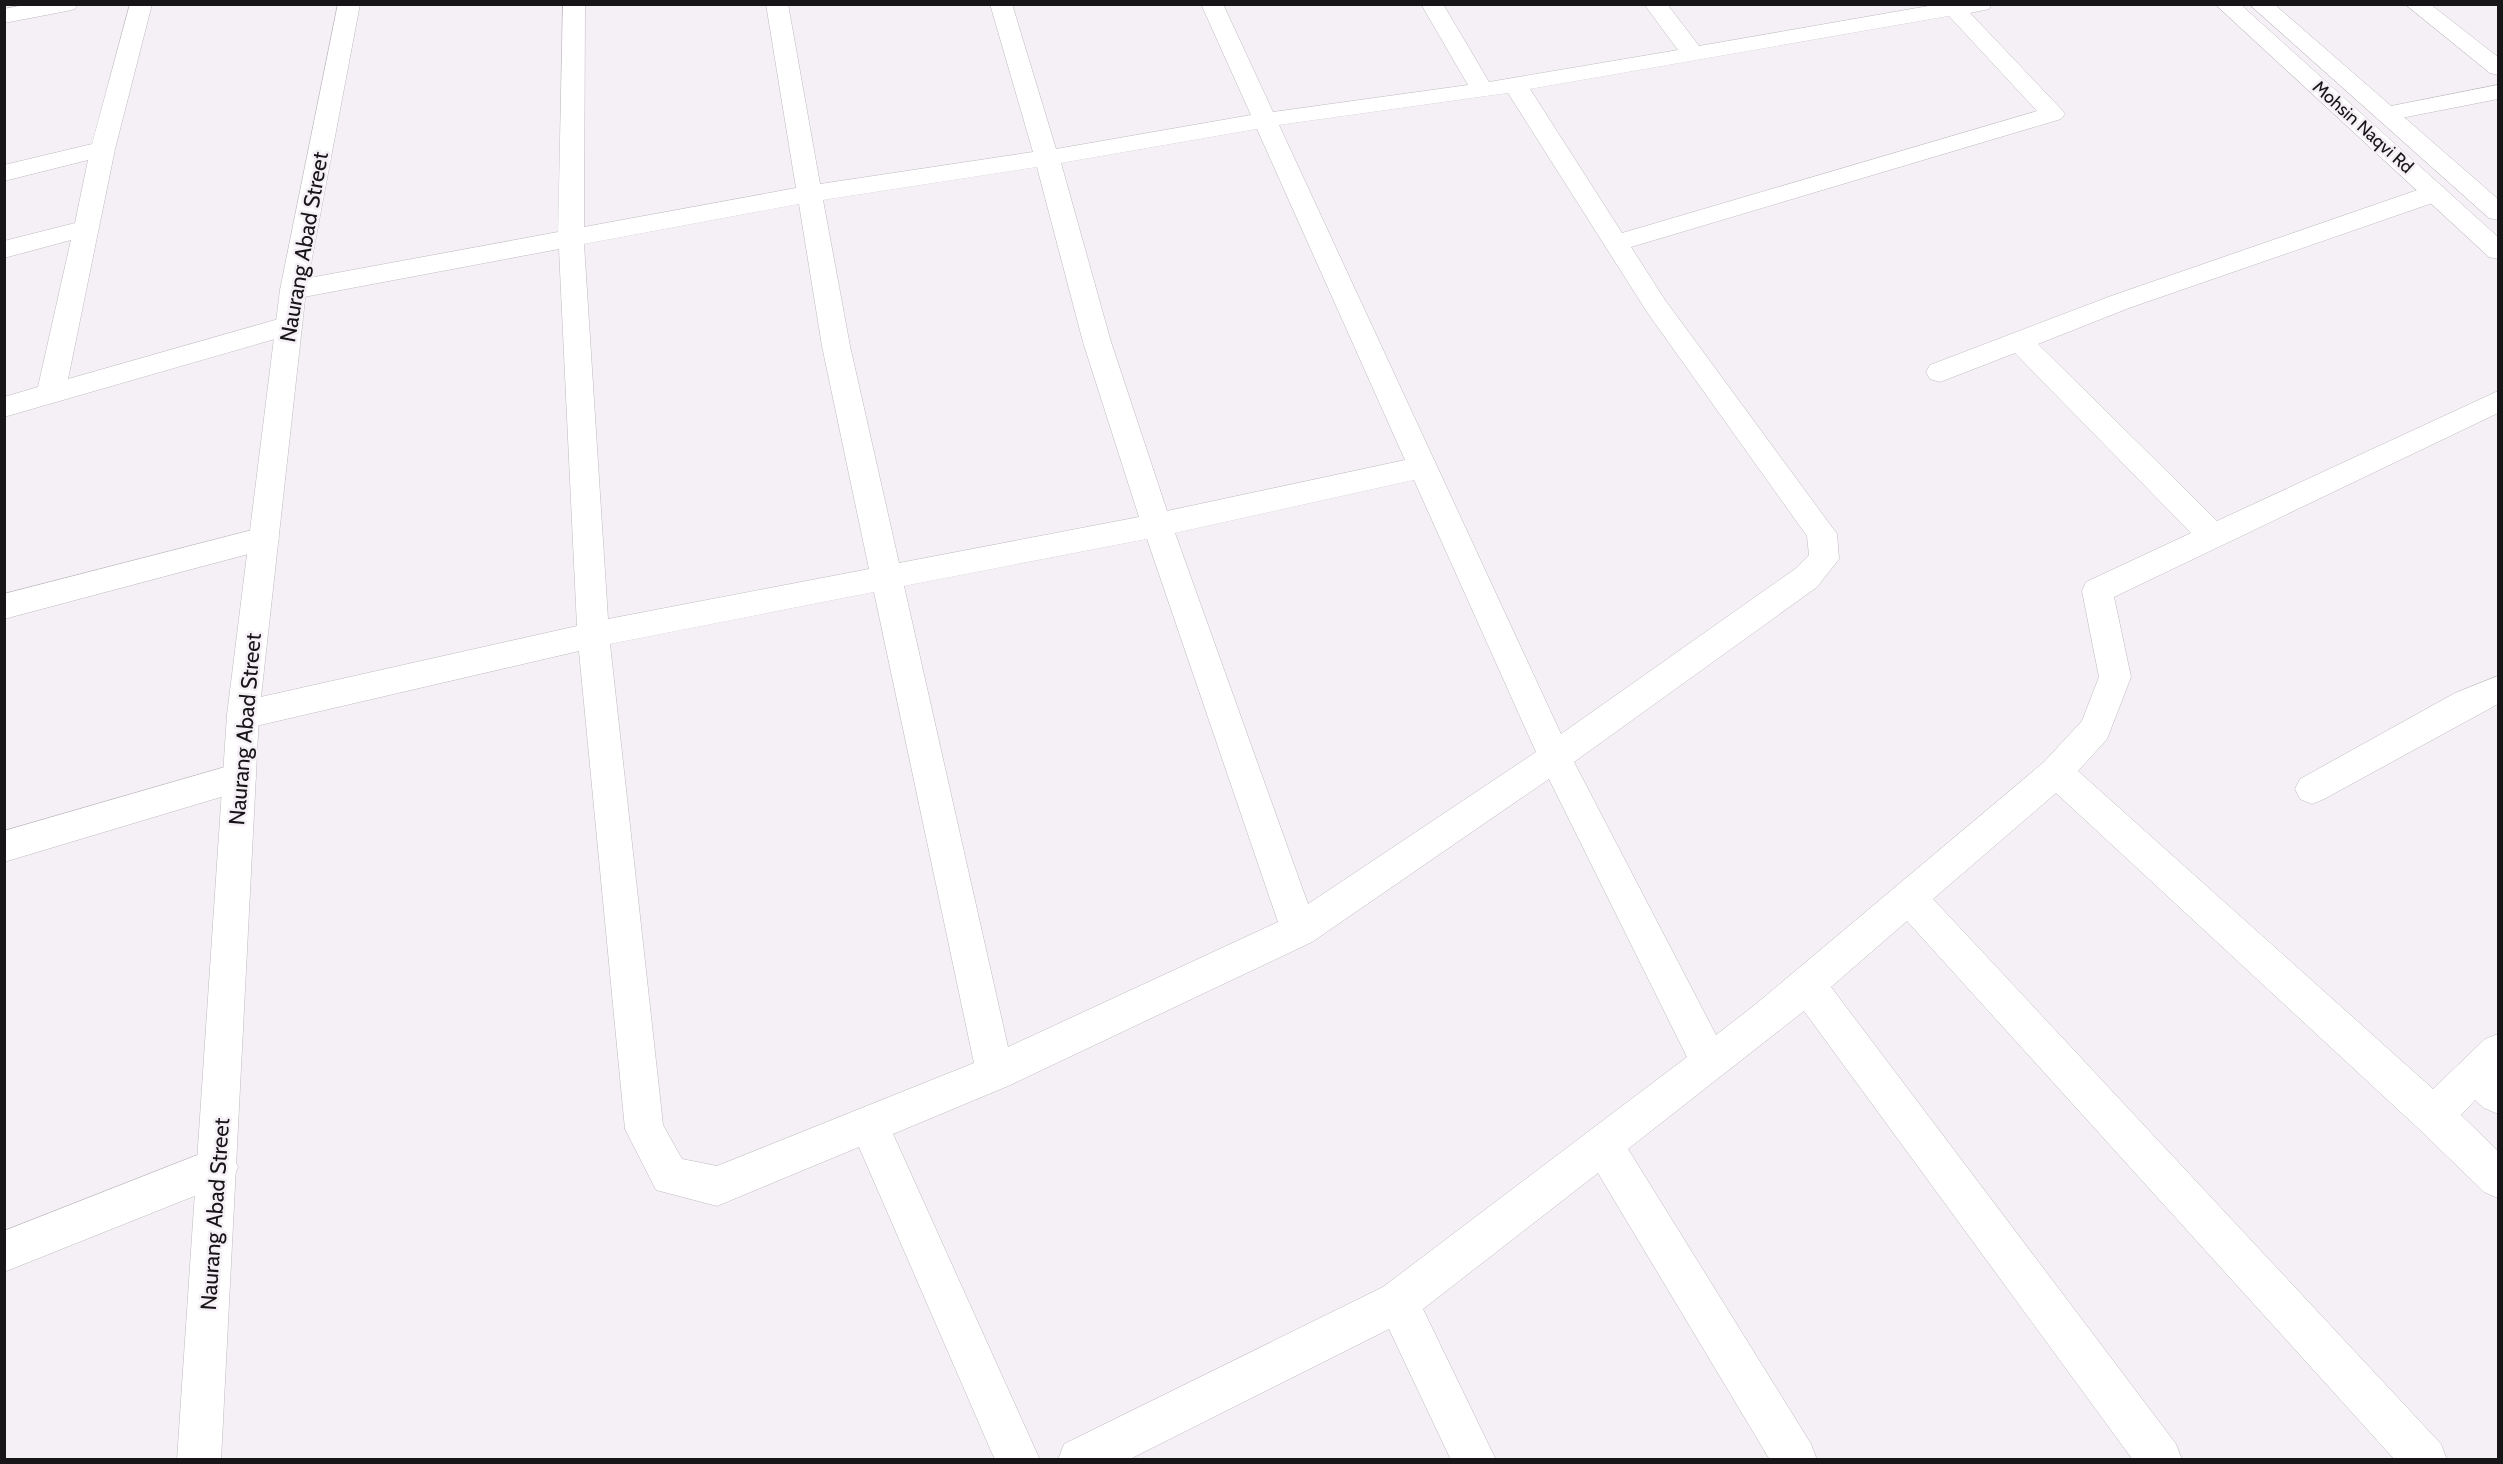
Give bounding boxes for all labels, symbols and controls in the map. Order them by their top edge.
street label: Mohsin Naqvi Rd [2308,76,2418,178]
street label: Naurang Abad Street [274,149,334,344]
street label: Naurang Abad Street [223,631,267,826]
street label: Naurang Abad Street [195,1116,235,1311]

